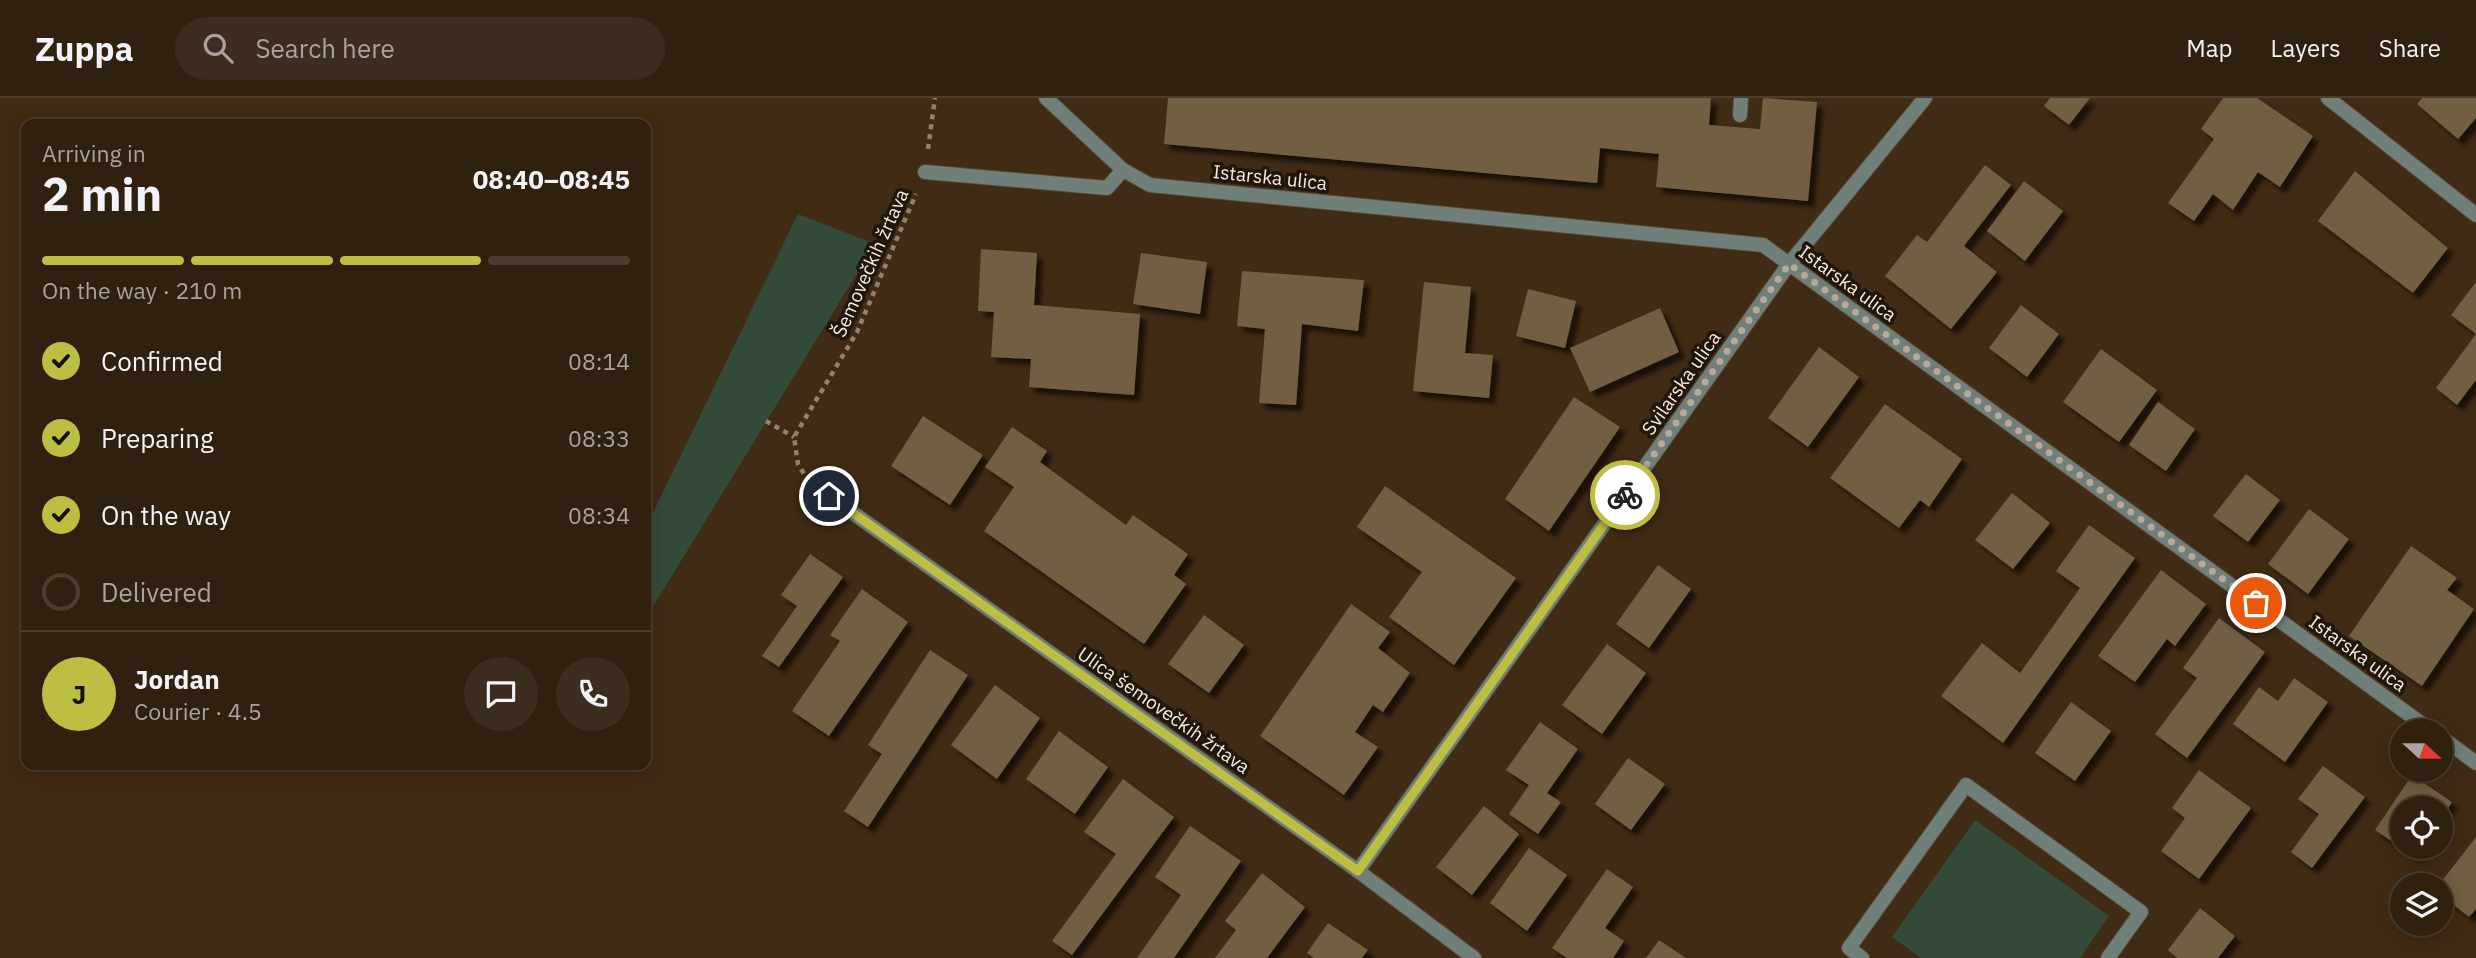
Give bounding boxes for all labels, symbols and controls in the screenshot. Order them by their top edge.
search box [175,17,665,80]
text: Zuppa [35,27,133,70]
icon: search [199,29,237,67]
text: Search here [255,31,395,65]
text: Map [2186,32,2233,64]
text: Layers [2271,32,2341,64]
text: Share [2379,32,2441,64]
text: Arriving in [42,138,146,168]
street label: Istarska ulica [1212,159,1328,195]
text: 08:40–08:45 [473,162,630,196]
text: 2 min [42,164,162,224]
street label: Šemovečkih žrtava [827,185,913,341]
street label: Istarska ulica [1795,240,1901,326]
text: On the way · 210 m [42,275,242,305]
street label: Svilarska ulica [1636,326,1726,440]
icon: check [42,342,80,380]
text: Confirmed [101,344,223,378]
text: 08:14 [568,346,630,376]
icon: check [42,419,80,457]
text: Preparing [101,421,214,455]
text: 08:33 [568,423,630,453]
courier [1590,460,1660,530]
pin [799,466,859,526]
icon: bike [1606,476,1644,514]
icon: home [810,477,848,515]
icon: check [42,496,80,534]
text: On the way [101,498,231,532]
text: 08:34 [568,500,630,530]
pin [2226,573,2286,633]
text: Delivered [101,575,212,609]
icon: bag [2237,584,2275,622]
street label: Istarska ulica [2305,610,2411,696]
street label: Ulica šemovečkih žrtava [1073,641,1255,779]
button: chat [464,657,538,731]
button: phone [556,657,630,731]
text: Jordan [134,662,220,696]
text: J [72,677,86,711]
text: Courier · 4.5 [134,696,262,726]
north arrow [2390,719,2454,782]
map controls [2390,719,2453,936]
button: locate [2390,796,2453,859]
button: layers [2390,873,2453,936]

